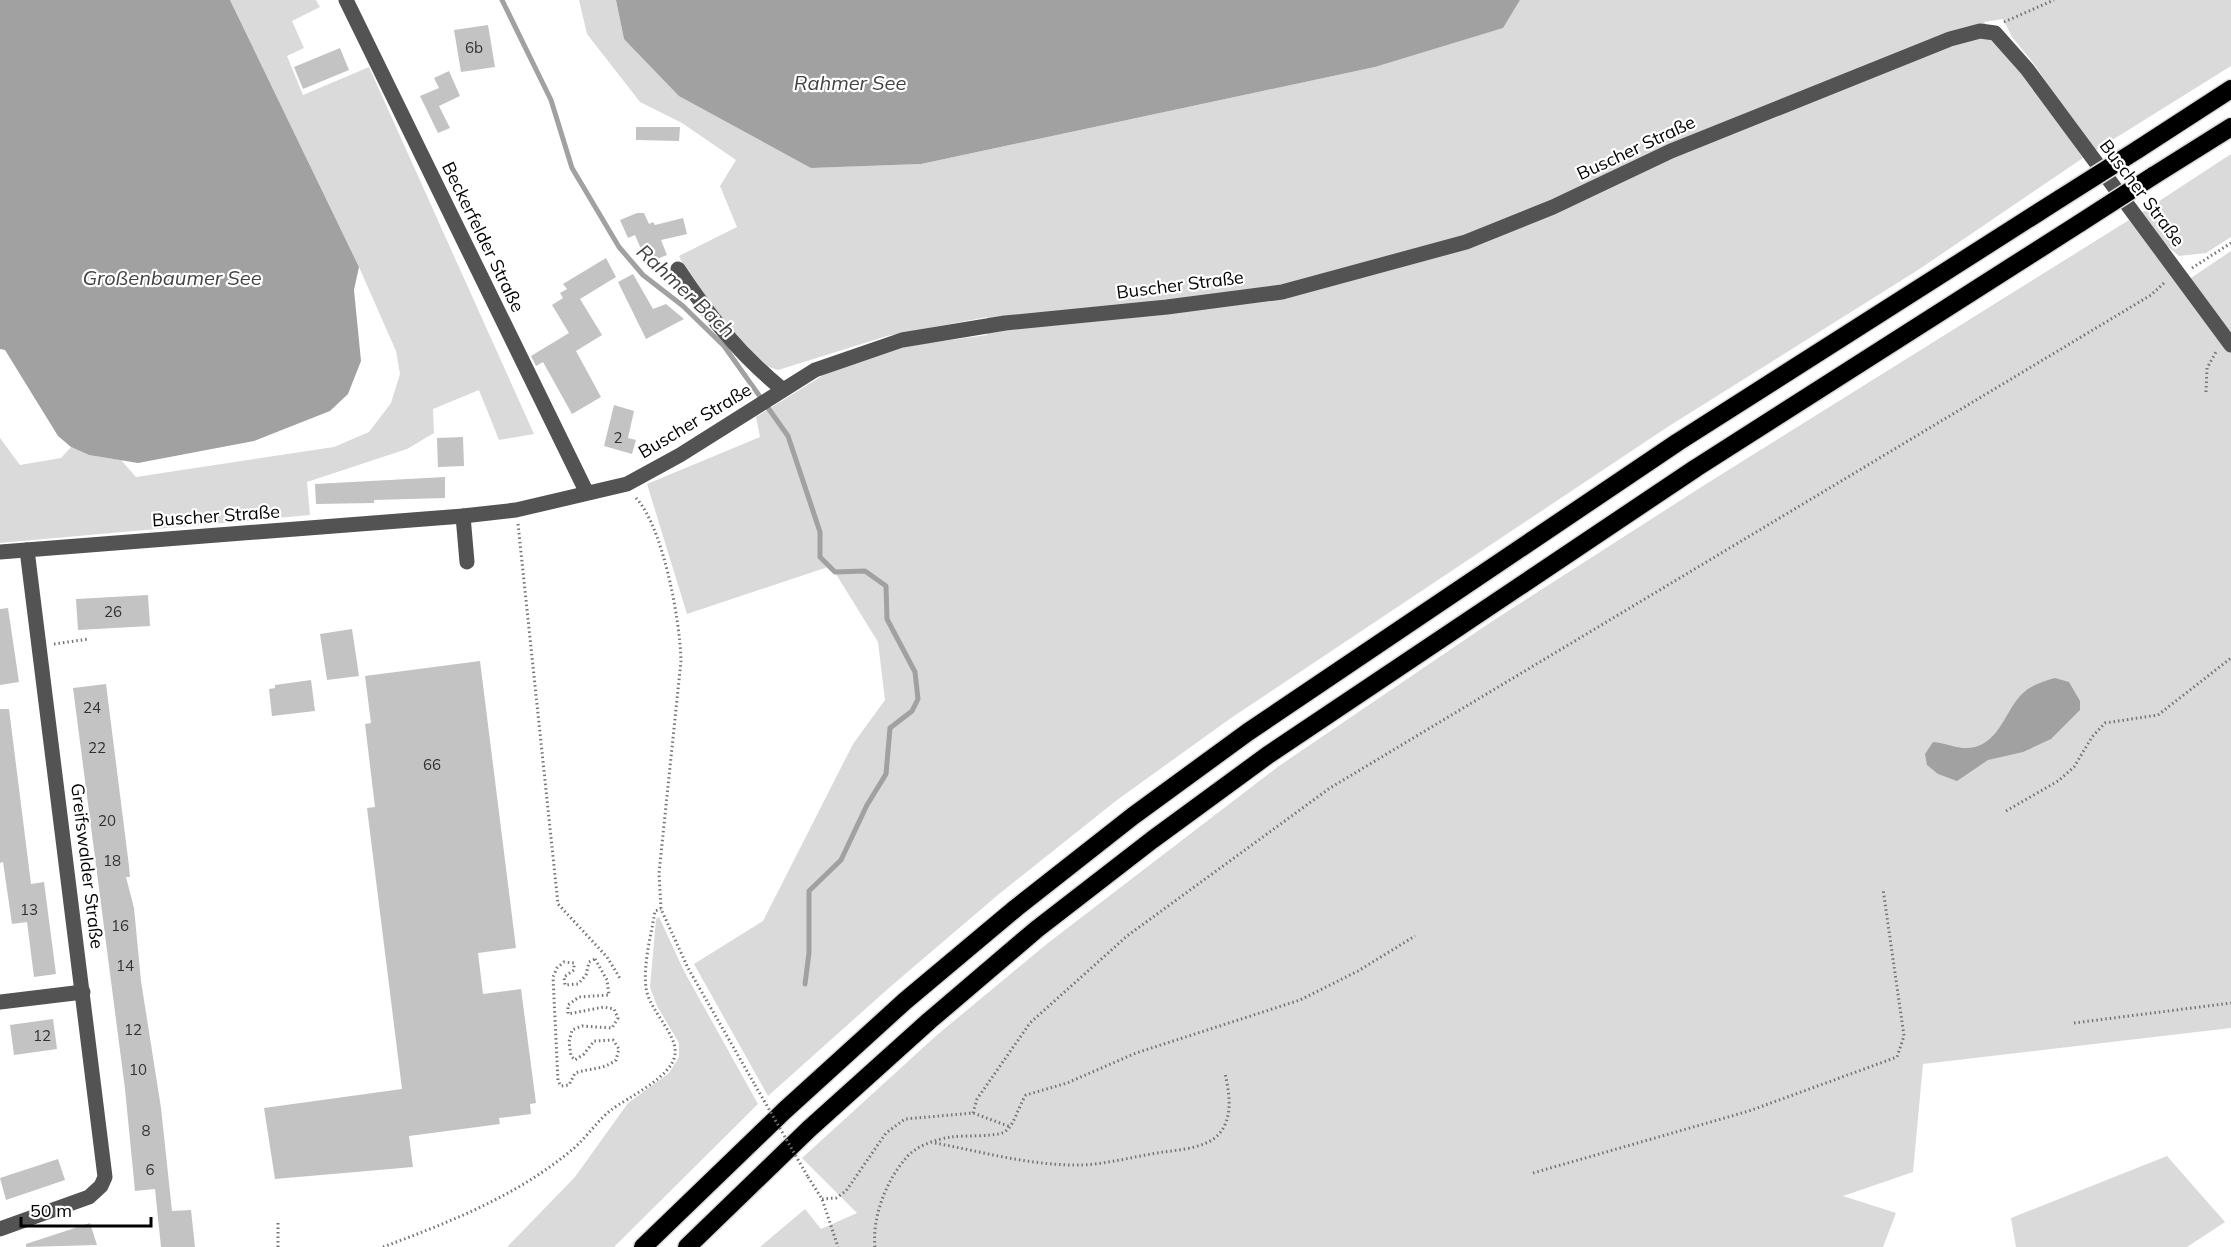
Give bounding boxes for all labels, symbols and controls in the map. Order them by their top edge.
house number: 6b [465,38,483,57]
water label: Rahmer See [794,70,906,95]
street label: Buscher Straße [1573,110,1699,185]
street label: Buscher Straße [2095,135,2190,251]
street label: Beckerfelder Straße [437,158,530,316]
water label: Rahmer Bach [632,239,741,343]
water label: Großenbaumer See [82,265,262,290]
street label: Buscher Straße [1115,265,1245,304]
street label: Buscher Straße [634,378,756,463]
house number: 2 [613,428,623,447]
street label: Buscher Straße [151,500,281,531]
house number: 26 [104,602,122,621]
house number: 24 [83,698,101,717]
house number: 22 [88,738,106,757]
house number: 66 [423,755,441,774]
street label: Greifswalder Straße [66,782,109,950]
house number: 20 [98,811,116,830]
house number: 18 [103,851,121,870]
house number: 13 [20,900,38,919]
house number: 16 [111,916,129,935]
house number: 14 [116,956,134,975]
house number: 12 [124,1020,142,1039]
house number: 12 [33,1026,51,1045]
house number: 10 [129,1060,147,1079]
house number: 8 [141,1121,151,1140]
house number: 6 [145,1160,155,1179]
scale bar [21,1190,152,1228]
text: 50 m [30,1199,72,1222]

